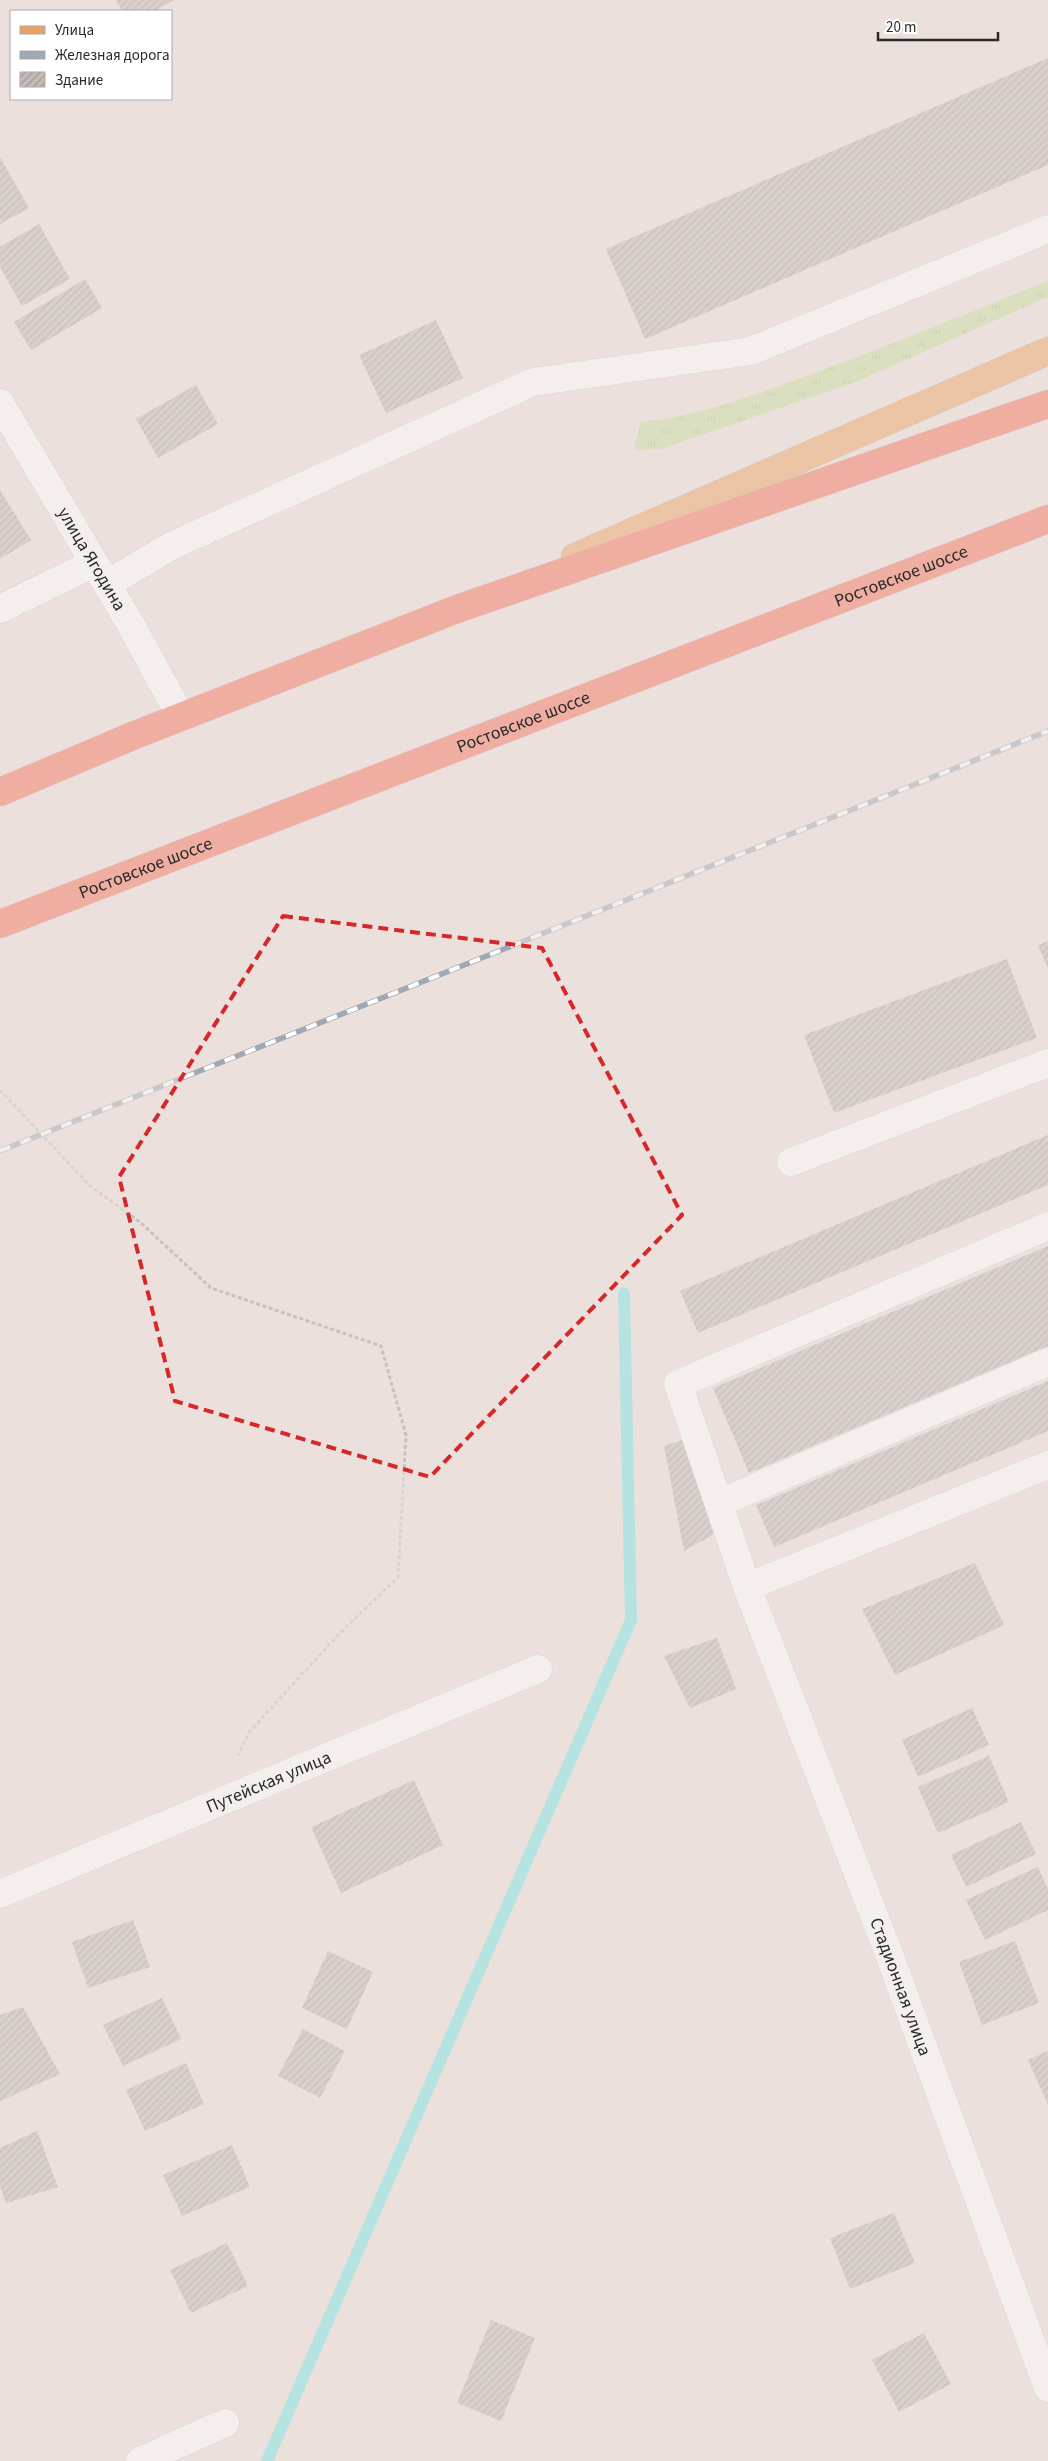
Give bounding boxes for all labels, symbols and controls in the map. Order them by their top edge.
legend [10,10,172,100]
scale bar [878,10,998,42]
text: 20 m [886,17,916,38]
text: Улица [55,20,94,41]
text: Железная дорога [55,45,170,66]
text: Здание [55,70,103,91]
street label: улица Ягодина [51,503,132,616]
street label: Ростовское шоссе [831,539,972,613]
street label: Ростовское шоссе [453,685,594,759]
street label: Ростовское шоссе [75,831,216,905]
street label: Путейская улица [202,1745,335,1819]
street label: Стадионная улица [863,1914,937,2060]

